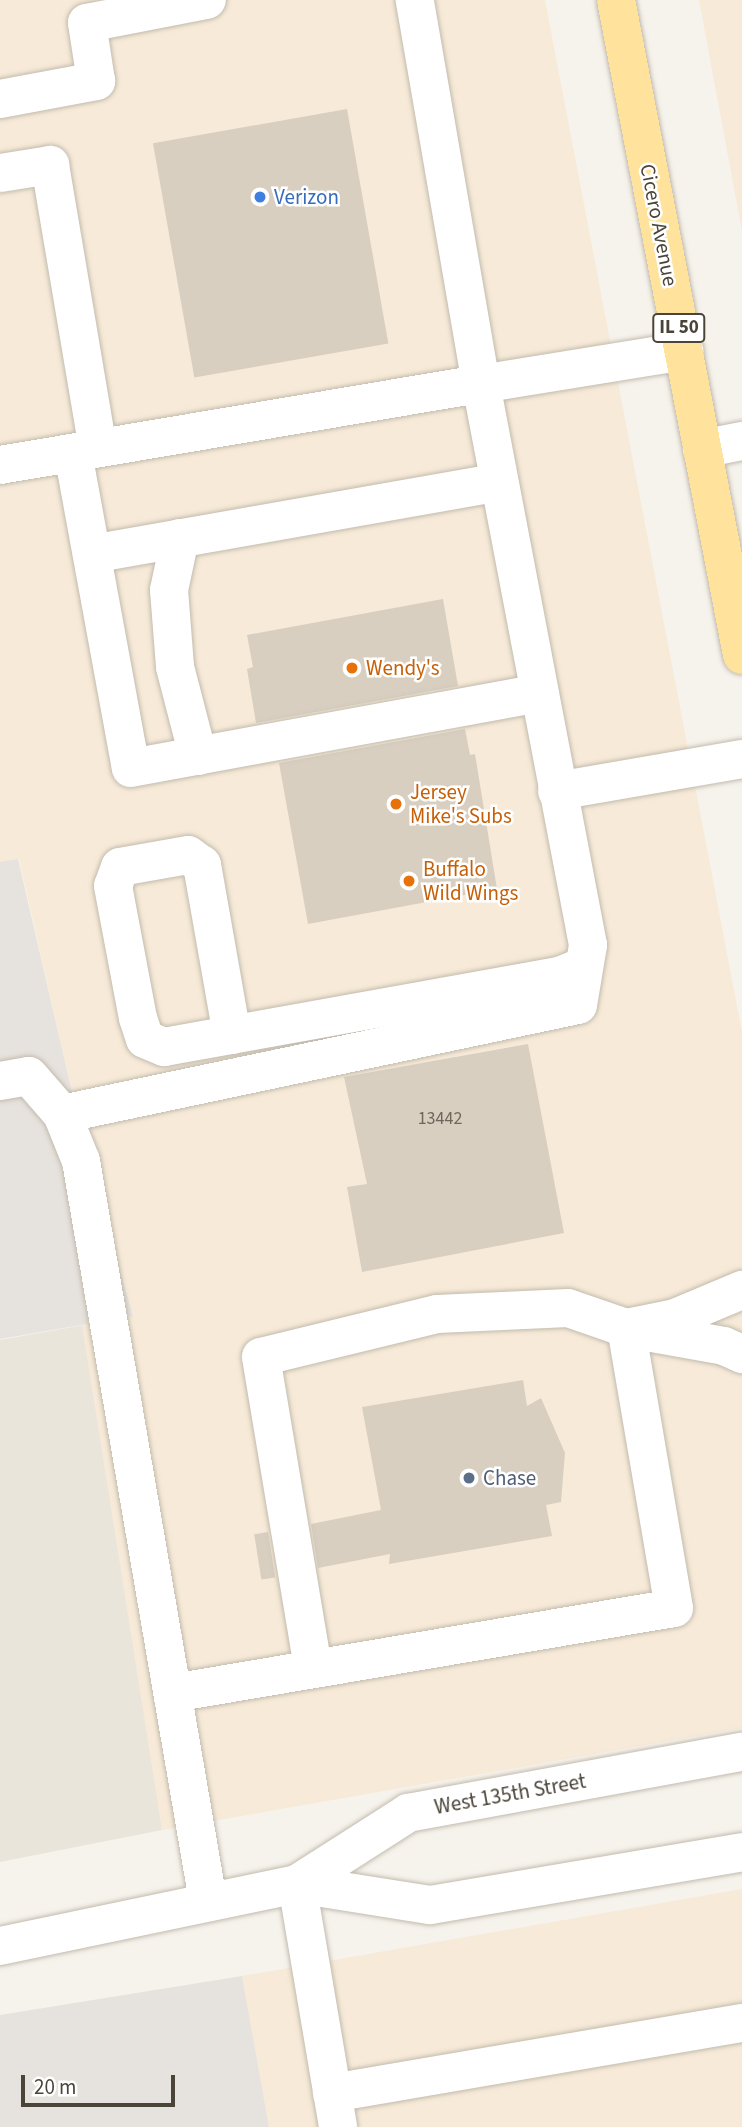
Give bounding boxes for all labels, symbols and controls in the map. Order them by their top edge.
street label: Cicero Avenue [635,162,683,288]
place label: Verizon [274,184,339,210]
marker: Verizon [252,189,268,205]
road number: IL 50 [651,312,707,344]
place label: Wendy's [366,655,439,681]
marker: Wendy's [344,660,360,676]
place label: Jersey Mike's Subs [410,779,512,829]
marker: Jersey Mike's Subs [388,796,404,812]
place label: Buffalo Wild Wings [423,856,518,906]
marker: Buffalo Wild Wings [401,873,417,889]
house number: 13442 [418,1108,462,1130]
place label: Chase [483,1465,536,1491]
marker: Chase [461,1470,477,1486]
street label: West 135th Street [432,1768,588,1820]
scale bar [24,2060,178,2104]
text: 20 m [34,2072,76,2102]

